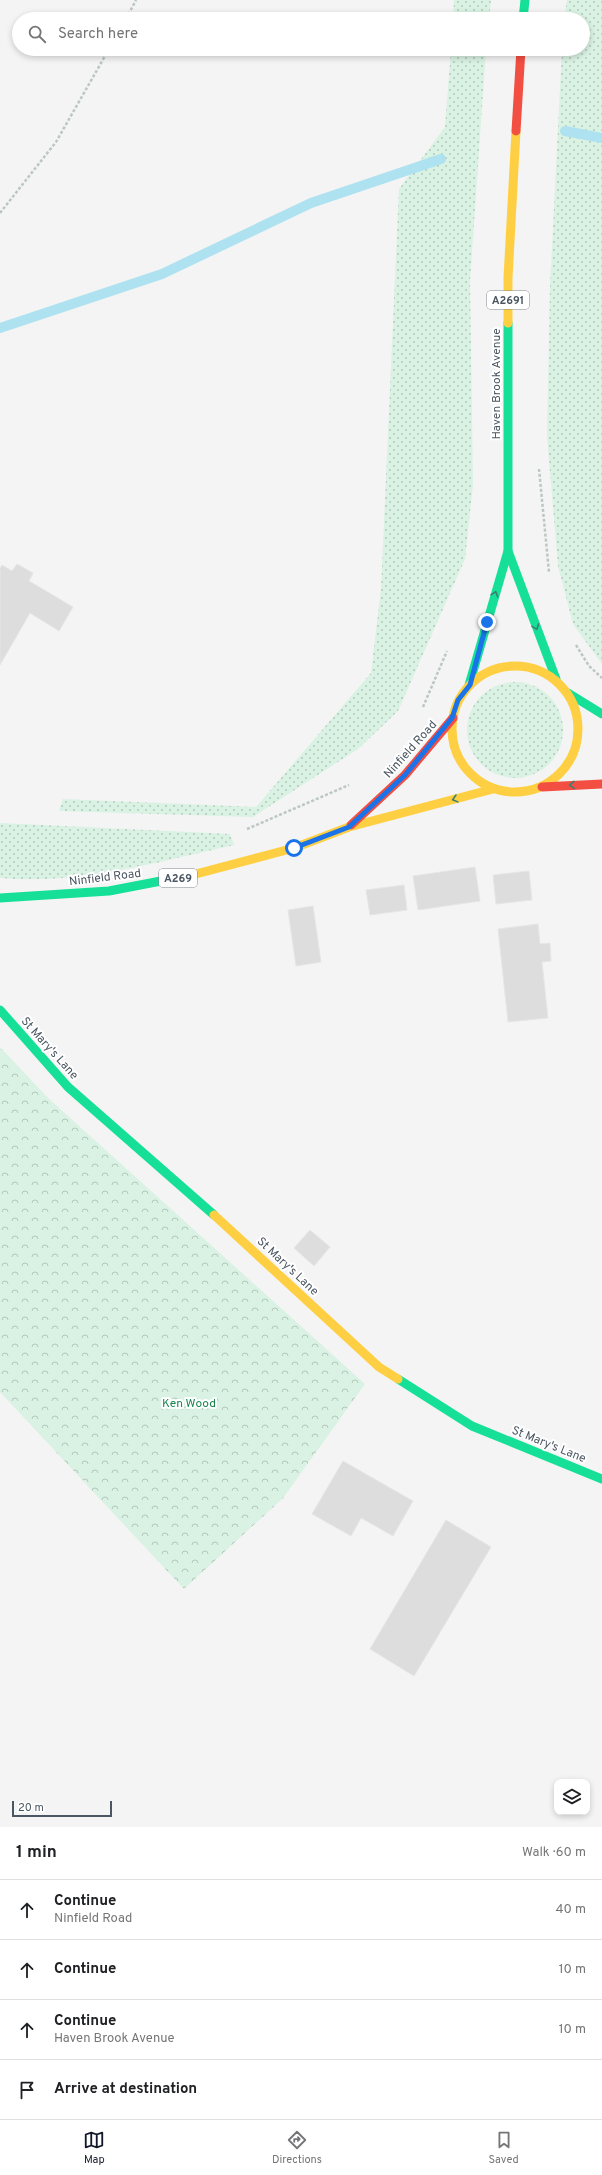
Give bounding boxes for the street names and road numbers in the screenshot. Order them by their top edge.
road number: A2691 [487,291,529,309]
street label: Haven Brook Avenue [489,328,505,440]
street label: Ninfield Road [381,717,441,782]
street label: Ninfield Road [68,866,142,890]
road number: A269 [159,869,197,887]
street label: St Mary's Lane [17,1014,82,1083]
street label: St Mary's Lane [253,1234,322,1299]
street label: St Mary's Lane [509,1423,588,1467]

